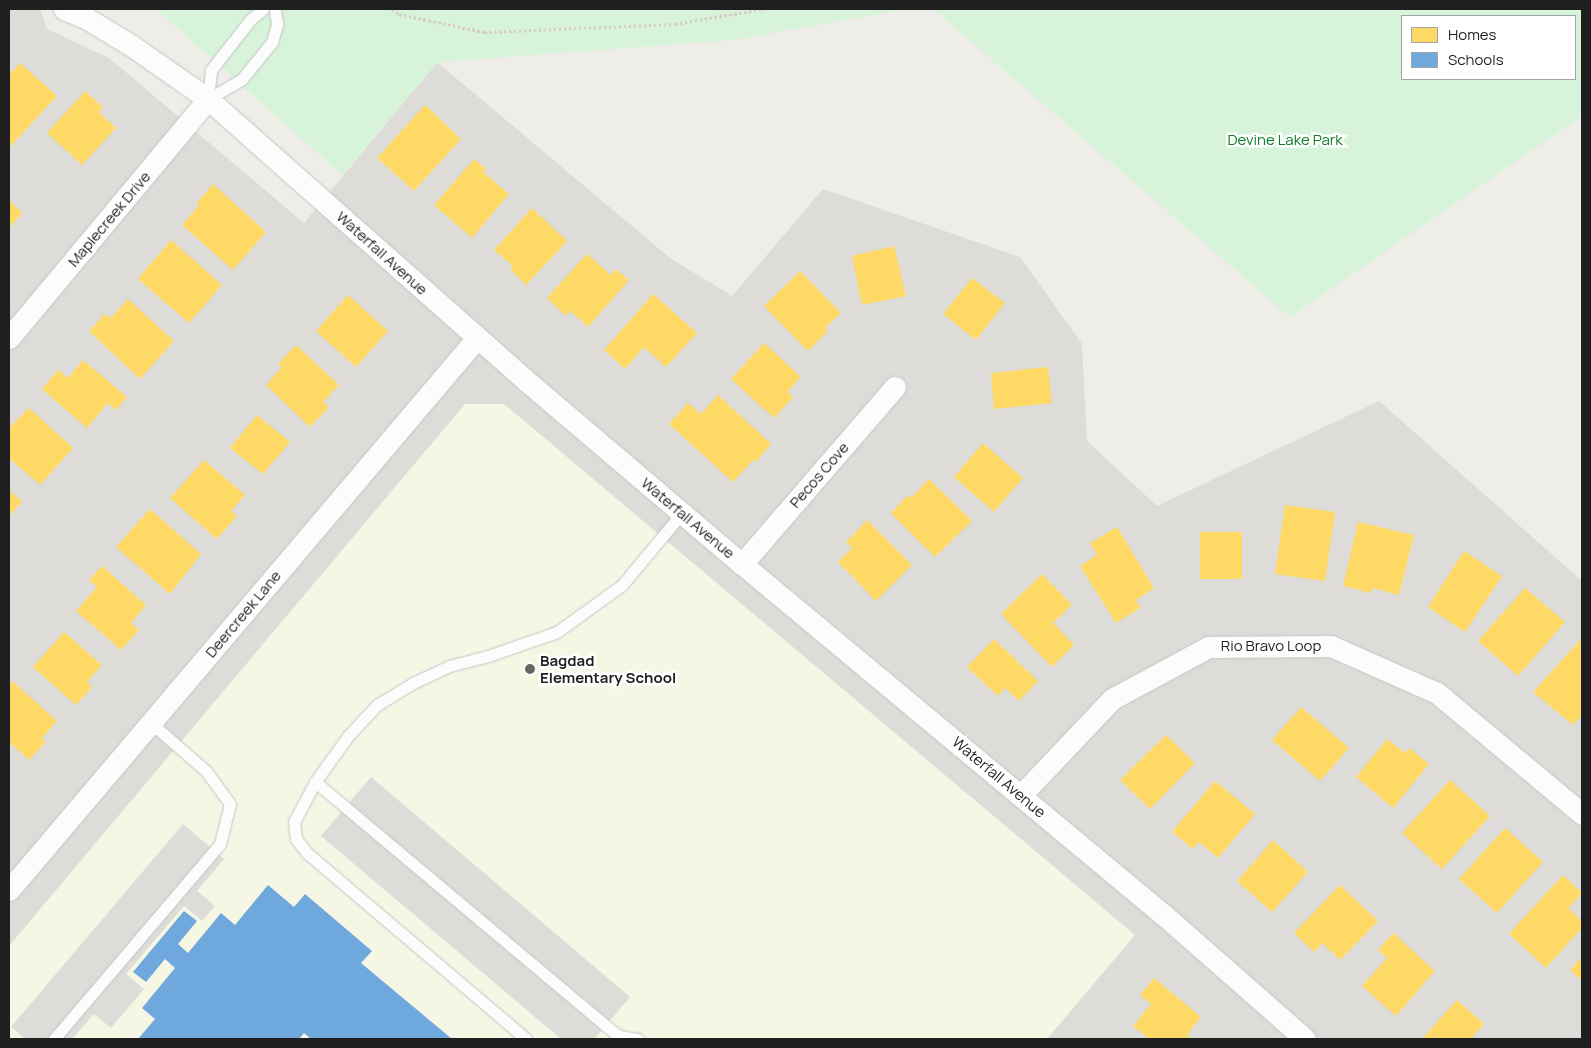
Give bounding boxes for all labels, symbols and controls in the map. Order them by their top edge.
legend [1401,15,1576,80]
text: Homes [1448,24,1496,45]
text: Schools [1448,49,1504,70]
park label: Devine Lake Park [1227,131,1343,149]
street label: Maplecreek Drive [64,168,154,270]
street label: Waterfall Avenue [333,207,431,299]
street label: Pecos Cove [786,439,852,511]
street label: Waterfall Avenue [638,474,738,562]
street label: Deercreek Lane [201,567,285,661]
street label: Rio Bravo Loop [1221,637,1321,655]
place label: Bagdad Elementary School [540,651,676,686]
marker: Bagdad Elementary School [524,663,536,675]
street label: Waterfall Avenue [949,733,1049,821]

